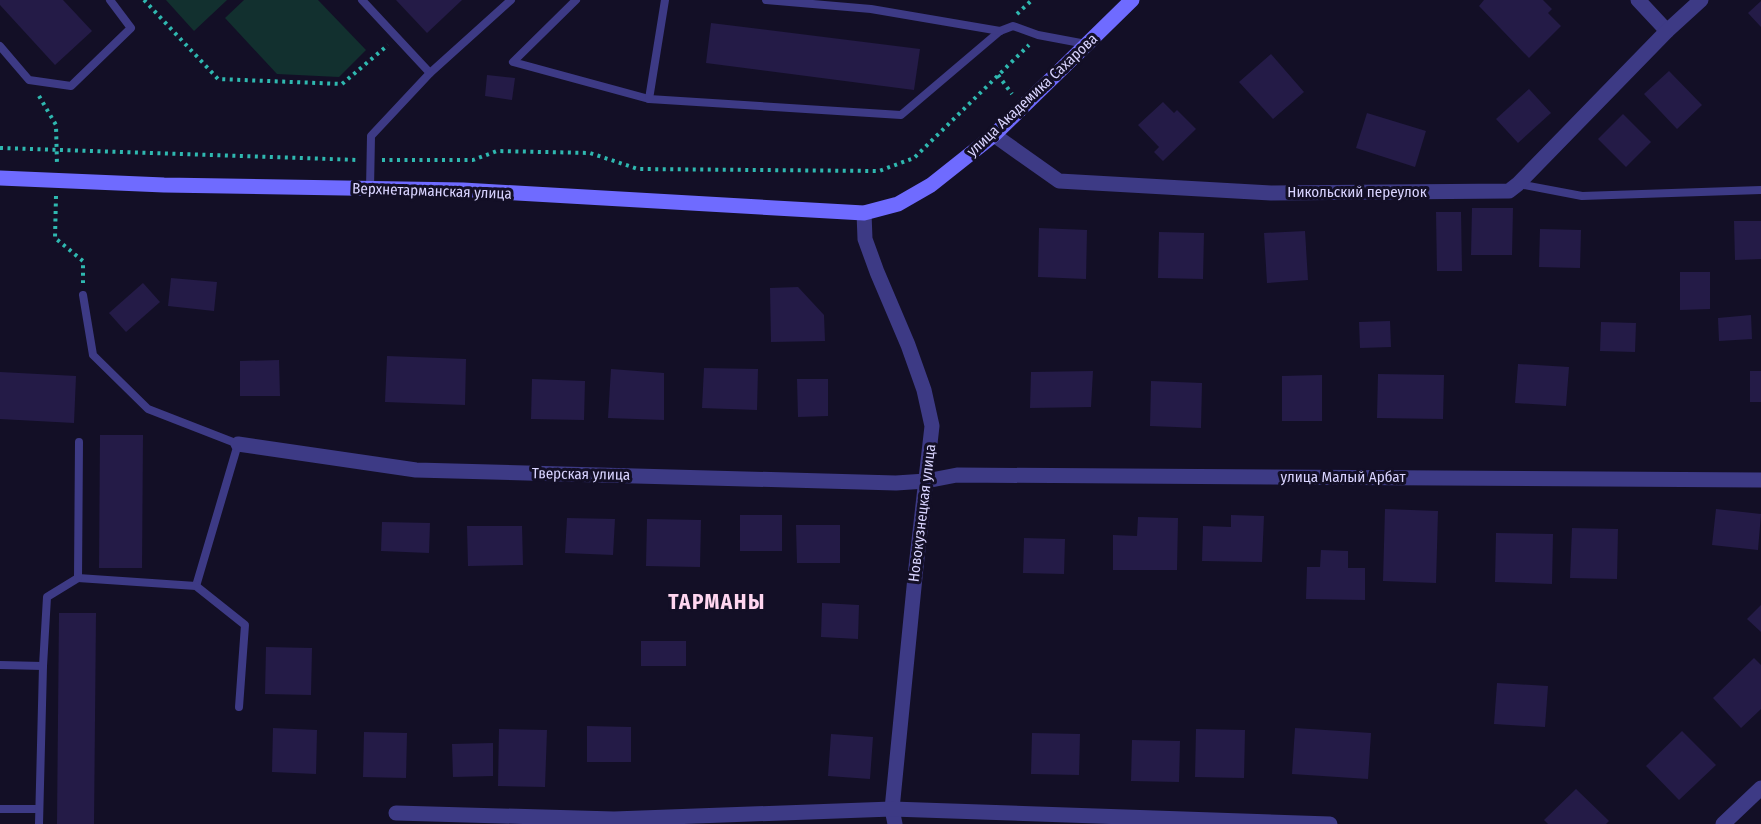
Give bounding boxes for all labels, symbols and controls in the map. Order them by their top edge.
street label: улица Академика Сахарова [963,30,1101,160]
street label: Верхнетарманская улица [352,179,512,203]
street label: Никольский переулок [1287,183,1427,201]
street label: Новокузнецкая улица [905,443,939,583]
street label: Тверская улица [532,464,630,484]
street label: улица Малый Арбат [1280,468,1406,486]
district label: ТАРМАНЫ [668,589,766,615]

